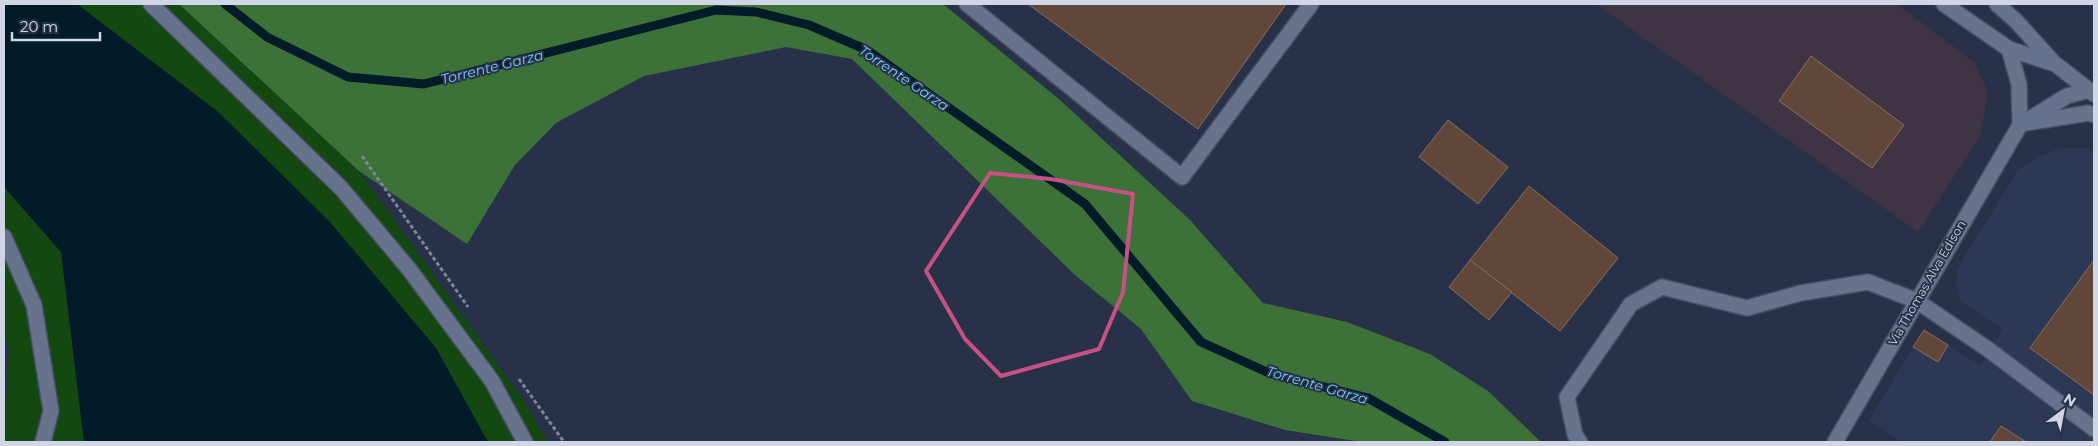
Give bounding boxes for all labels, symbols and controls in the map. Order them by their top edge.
scale bar [12,10,100,42]
text: 20 m [20,17,58,36]
water label: Torrente Garza [855,41,953,115]
water label: Torrente Garza [439,46,545,88]
street label: Via Thomas Alva Edison [1885,217,1969,348]
water label: Torrente Garza [1264,362,1370,408]
north arrow [2038,386,2088,436]
text: N [2060,389,2079,411]

